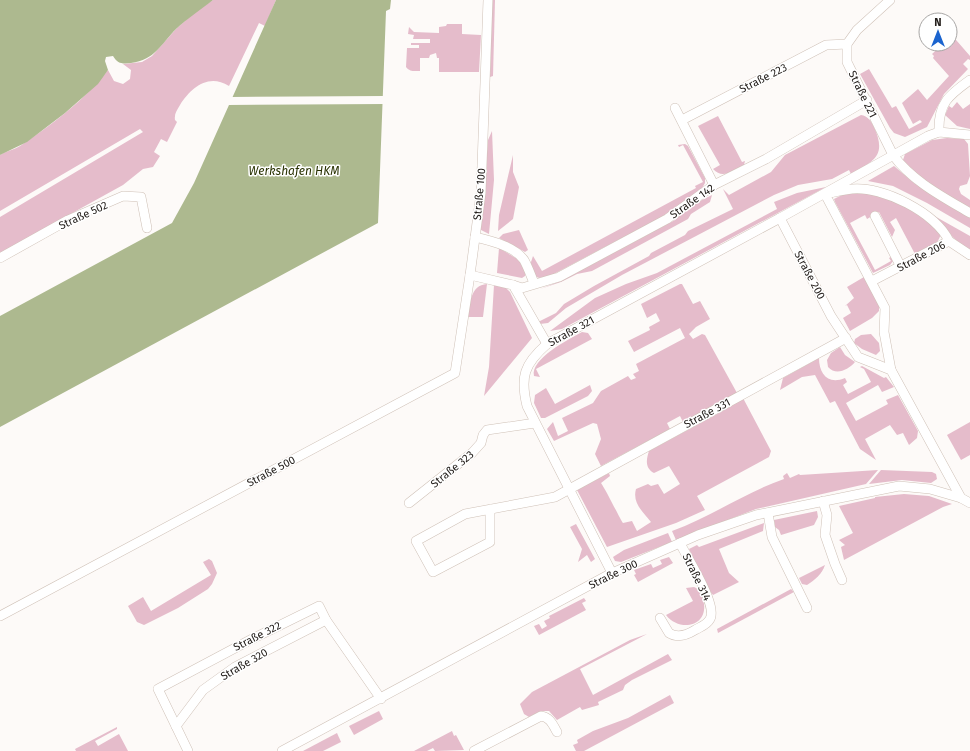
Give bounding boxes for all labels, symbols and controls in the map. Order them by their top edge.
north arrow [918,12,958,52]
text: N [934,16,942,29]
street label: Straße 223 [737,61,789,96]
street label: Straße 221 [846,69,879,120]
water label: Werkshafen HKM [249,164,339,178]
street label: Straße 100 [471,167,488,221]
street label: Straße 142 [668,181,717,221]
street label: Straße 502 [57,199,110,232]
street label: Straße 206 [895,238,948,275]
street label: Straße 200 [791,249,828,302]
street label: Straße 321 [546,313,597,349]
street label: Straße 331 [682,396,733,431]
street label: Straße 323 [428,448,476,491]
street label: Straße 500 [245,453,298,490]
street label: Straße 314 [680,551,714,603]
street label: Straße 300 [587,557,640,592]
street label: Straße 322 [231,619,283,654]
street label: Straße 320 [218,646,270,683]

